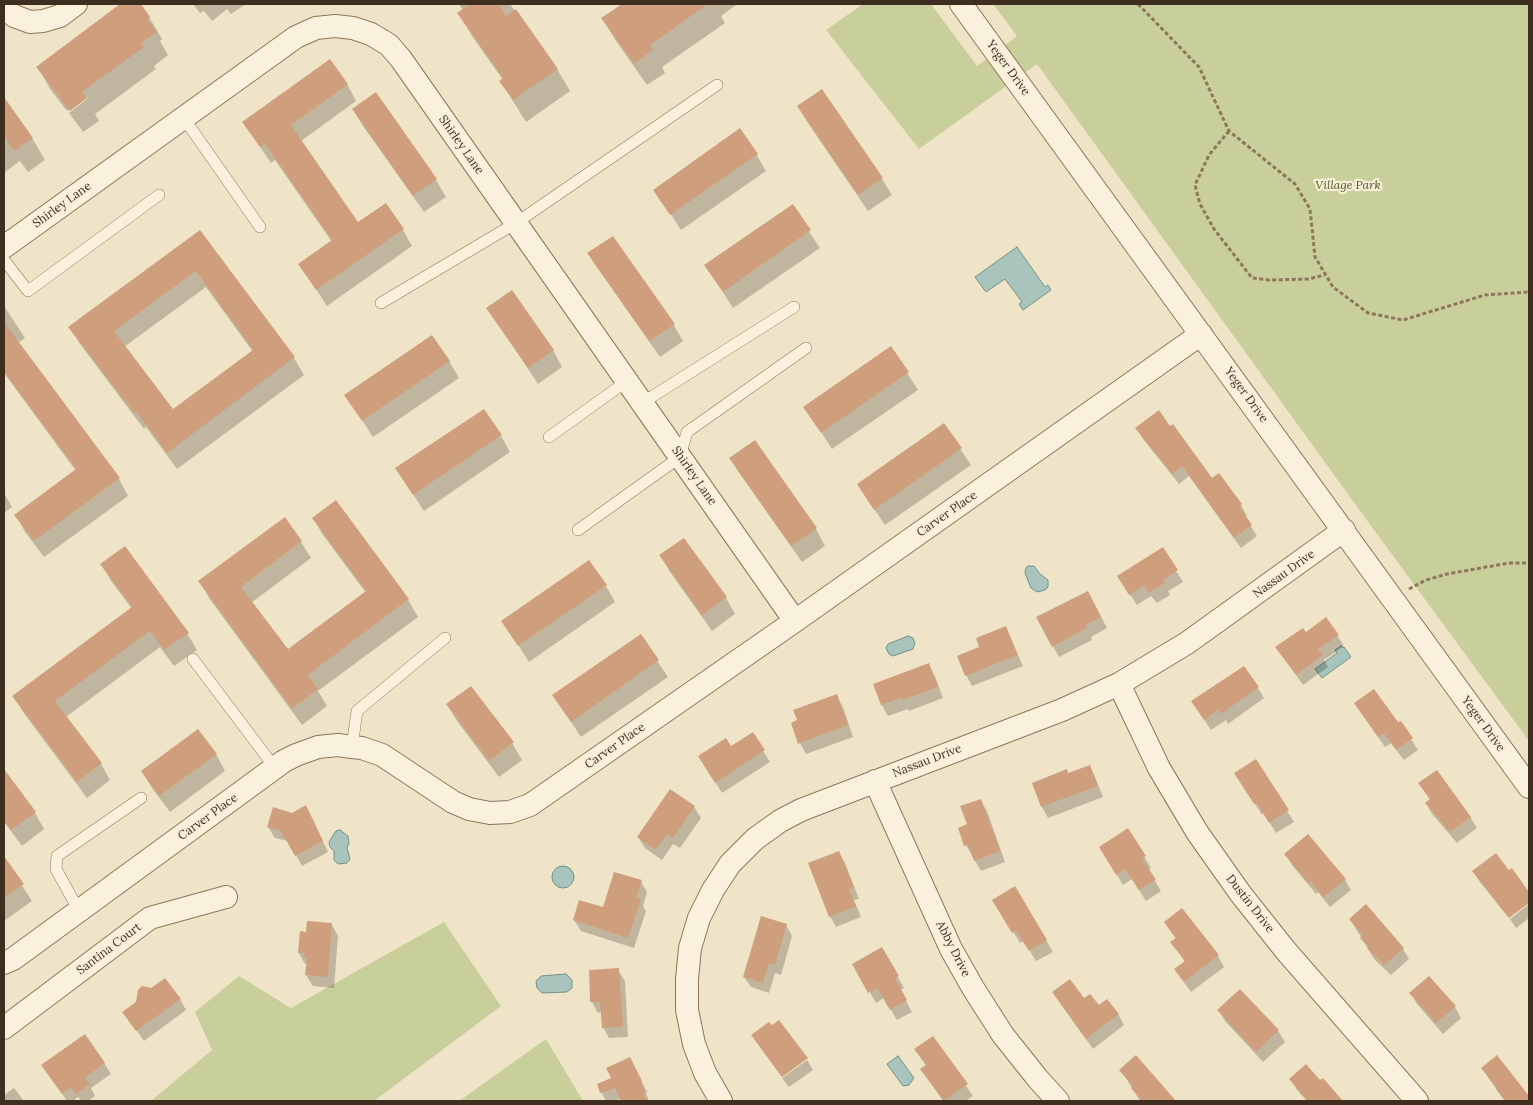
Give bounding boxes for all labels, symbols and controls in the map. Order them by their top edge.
street label: Yeger Drive [983,37,1033,99]
street label: Shirley Lane [435,113,487,177]
street label: Shirley Lane [30,179,94,231]
park label: Village Park [1315,179,1381,193]
street label: Yeger Drive [1221,364,1271,426]
street label: Shirley Lane [668,444,720,508]
street label: Carver Place [914,488,980,540]
street label: Nassau Drive [1250,547,1318,601]
street label: Yeger Drive [1458,693,1508,755]
street label: Carver Place [582,720,648,772]
street label: Nassau Drive [890,741,964,781]
street label: Carver Place [175,791,241,843]
street label: Dustin Drive [1223,872,1277,936]
street label: Abby Drive [933,919,973,979]
street label: Santina Court [74,920,144,978]

